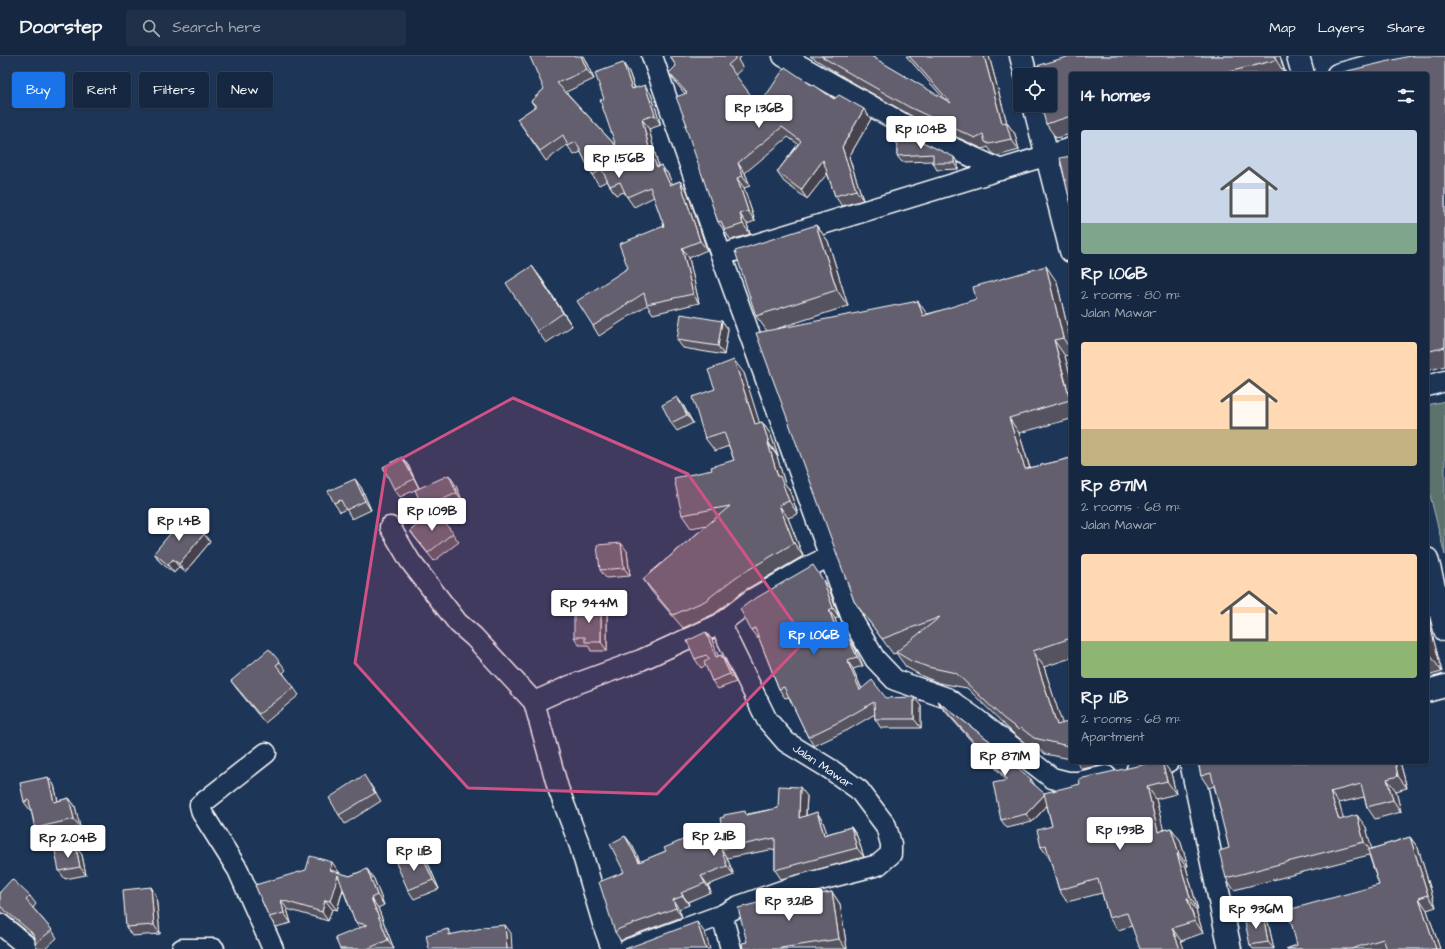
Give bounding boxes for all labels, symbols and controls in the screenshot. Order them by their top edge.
search box [126,10,406,46]
text: Doorstep [20,14,102,41]
icon: search [140,17,162,39]
text: Search here [172,17,261,38]
text: Map [1269,18,1296,38]
text: Layers [1318,18,1365,38]
text: Share [1387,18,1425,38]
map controls [1013,68,1057,112]
button: locate [1013,68,1057,112]
chip: Buy [12,72,65,108]
chip: Rent [73,72,131,108]
chip: Filters [139,72,209,108]
chip: New [217,72,273,108]
text: 14 homes [1081,84,1151,108]
icon: filters [1395,85,1417,107]
pin: Rp 1.36B [718,95,800,129]
text: Rp 1.36B [734,99,784,117]
pin: Rp 1.04B [880,116,962,150]
text: Rp 1.04B [895,120,947,138]
pin: Rp 1.56B [578,145,660,179]
text: Rp 1.56B [593,149,645,167]
icon: home [1213,156,1285,228]
text: Rp 1.06B [1081,262,1147,286]
text: 2 rooms · 80 m² [1081,286,1181,304]
text: Jalan Mawar [1081,304,1157,322]
icon: home [1213,368,1285,440]
text: Rp 871M [1081,474,1147,498]
pin: Rp 1.09B [391,498,473,532]
text: 2 rooms · 68 m² [1081,498,1181,516]
text: Rp 1.09B [407,502,457,520]
pin: Rp 1.4B [142,508,216,542]
text: Rp 1.4B [157,512,201,530]
text: Jalan Mawar [1081,516,1157,534]
icon: home [1213,580,1285,652]
pin: Rp 944M [552,590,626,624]
text: Rp 944M [560,594,618,612]
pin: Rp 1.06B [773,622,855,656]
text: Rp 1.06B [789,626,839,644]
text: Rp 1.1B [1081,686,1128,710]
text: 2 rooms · 68 m² [1081,710,1181,728]
text: Apartment [1081,728,1145,746]
street label: Jalan Mawar [789,740,857,793]
pin: Rp 871M [968,743,1042,777]
text: Rp 871M [980,747,1030,765]
pin: Rp 1.93B [1079,817,1161,851]
text: Rp 1.93B [1096,821,1144,839]
pin: Rp 2.11B [673,823,755,857]
pin: Rp 2.04B [27,825,109,859]
text: Rp 2.11B [692,827,736,845]
text: Rp 2.04B [39,829,97,847]
pin: Rp 1.1B [377,838,451,872]
text: Rp 1.1B [396,842,432,860]
pin: Rp 3.21B [748,888,830,922]
text: Rp 3.21B [765,892,813,910]
pin: Rp 936M [1219,896,1293,930]
text: Rp 936M [1229,900,1283,918]

